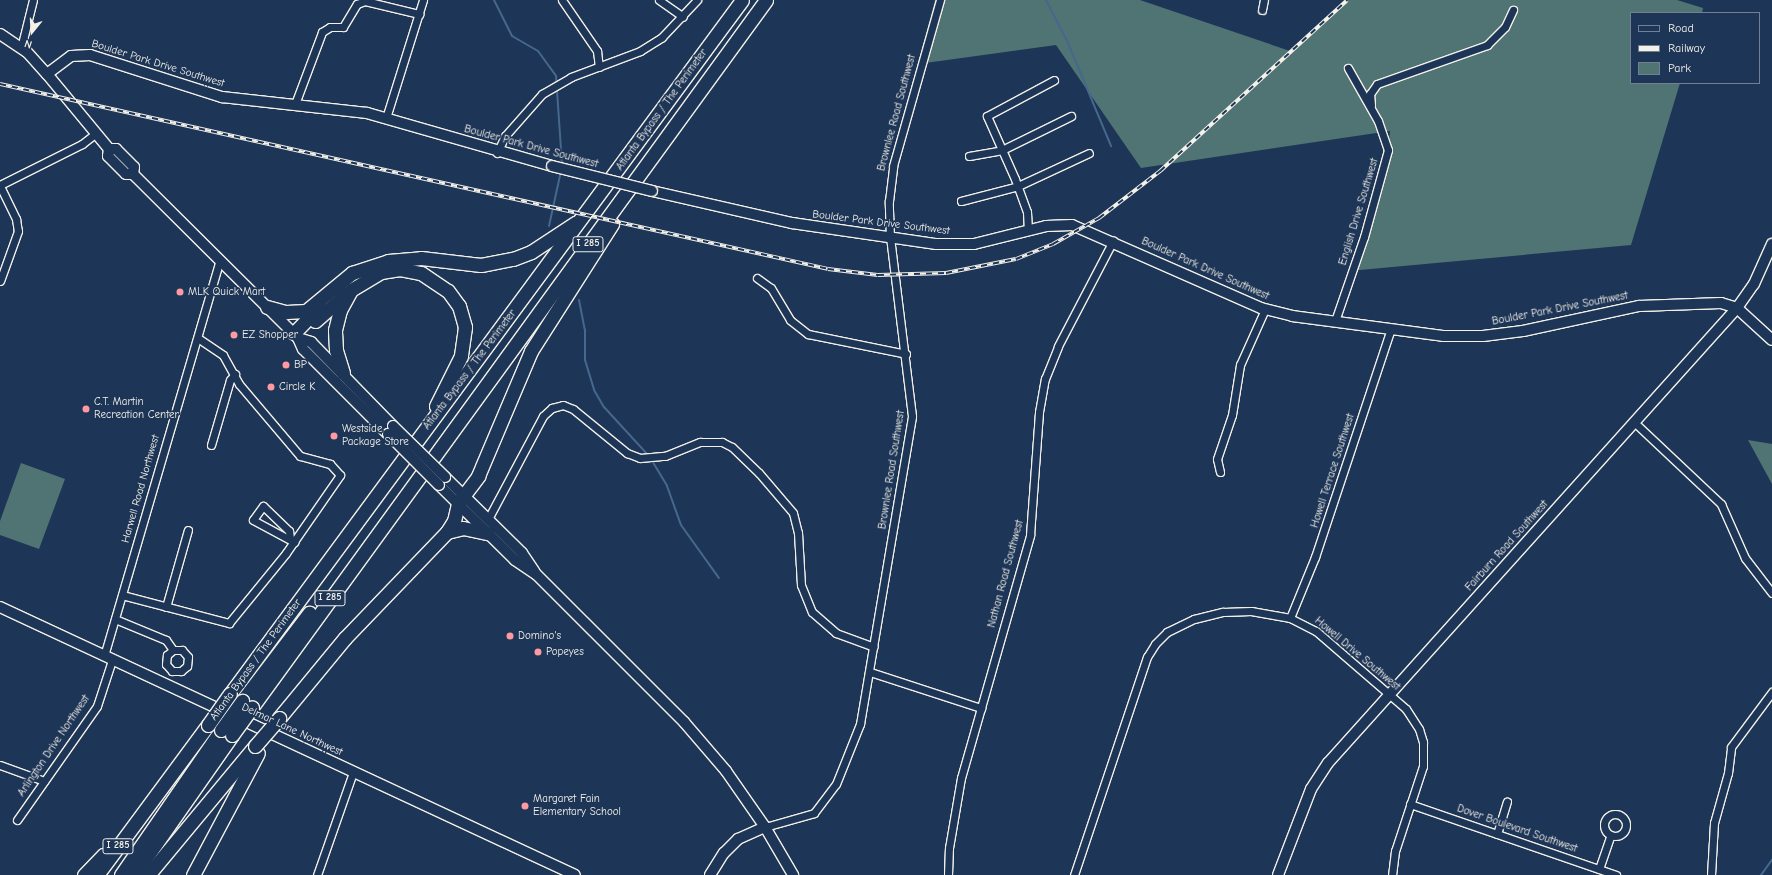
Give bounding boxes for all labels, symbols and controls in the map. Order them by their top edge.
north arrow [12,12,52,52]
legend [1630,12,1760,84]
text: Road [1668,21,1694,35]
text: N [23,37,34,51]
street label: Boulder Park Drive Southwest [90,37,226,91]
text: Railway [1668,41,1705,55]
street label: Atlanta Bypass / The Perimeter [614,47,710,173]
street label: Brownlee Road Southwest [875,53,919,173]
text: Park [1668,61,1691,75]
street label: Boulder Park Drive Southwest [462,123,600,171]
street label: English Drive Southwest [1336,157,1382,267]
street label: Boulder Park Drive Southwest [812,208,950,238]
street label: Boulder Park Drive Southwest [1139,235,1271,303]
road number: I 285 [572,236,604,252]
place label: MLK Quick Mart [188,285,265,299]
marker: MLK Quick Mart [175,287,185,297]
street label: Boulder Park Drive Southwest [1491,289,1629,329]
street label: Atlanta Bypass / The Perimeter [421,307,519,433]
place label: EZ Shopper [242,328,298,342]
marker: EZ Shopper [229,330,239,340]
place label: BP [294,358,307,372]
marker: BP [281,360,291,370]
place label: Circle K [279,380,315,394]
marker: Circle K [266,382,276,392]
place label: C.T. Martin Recreation Center [94,396,179,422]
marker: C.T. Martin Recreation Center [81,404,91,414]
street label: Brownlee Road Southwest [876,410,908,530]
street label: Howell Terrace Southwest [1308,412,1358,530]
place label: Westside Package Store [342,423,409,449]
marker: Westside Package Store [329,431,339,441]
street label: Harwell Road Northwest [119,433,163,545]
street label: Fairburn Road Southwest [1463,498,1551,594]
street label: Nathan Road Southwest [985,519,1027,629]
road number: I 285 [314,590,346,606]
street label: Atlanta Bypass / The Perimeter [208,597,304,723]
street label: Howell Drive Southwest [1312,614,1402,694]
place label: Domino's [518,629,561,643]
marker: Domino's [505,631,515,641]
place label: Popeyes [546,645,584,659]
marker: Popeyes [533,647,543,657]
street label: Arlington Drive Northwest [15,693,93,799]
street label: Delmar Lane Northwest [239,701,345,759]
place label: Margaret Fain Elementary School [533,793,621,819]
marker: Margaret Fain Elementary School [520,801,530,811]
street label: Dover Boulevard Southwest [1455,802,1579,856]
road number: I 285 [102,838,134,854]

